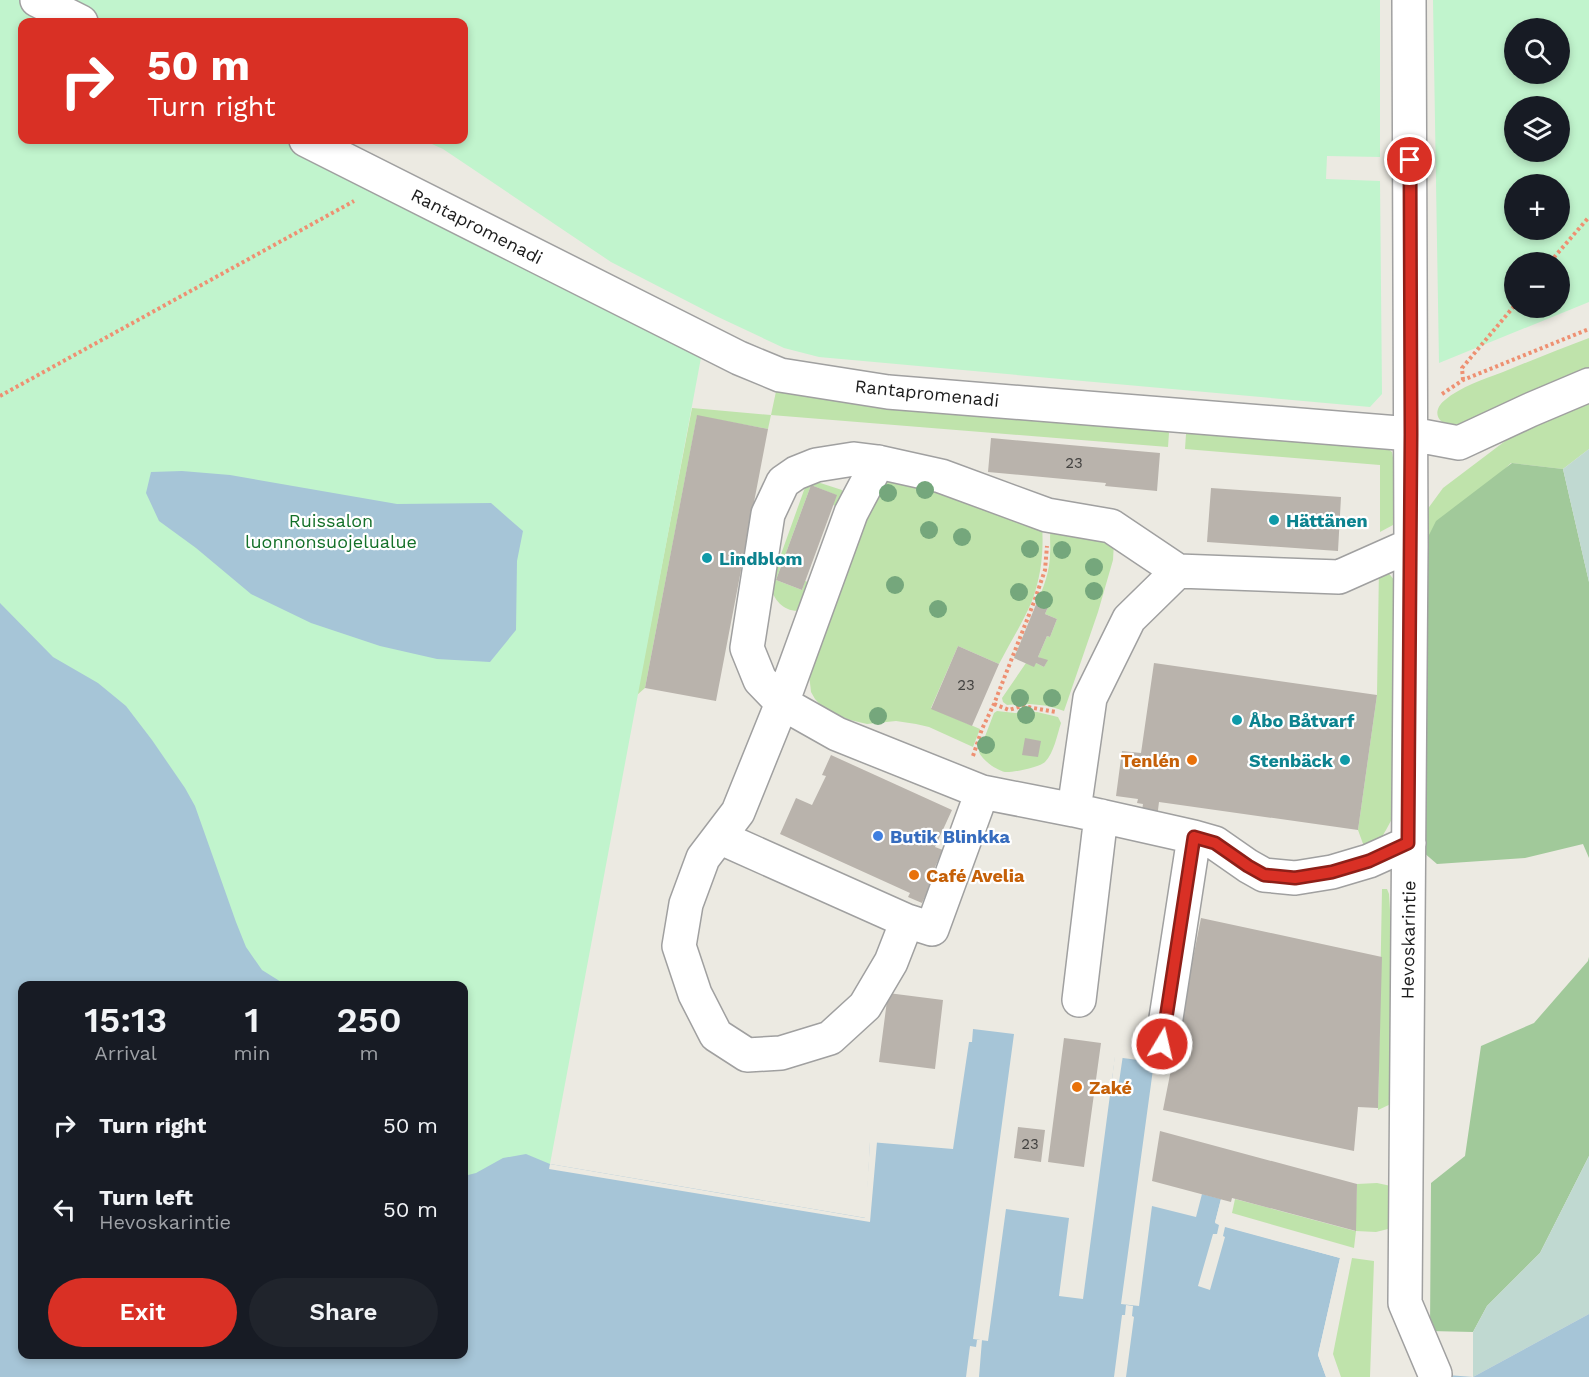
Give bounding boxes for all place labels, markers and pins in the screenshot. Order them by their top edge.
pin [1384,134,1435,185]
place label: Hättänen [1286,510,1368,531]
marker: Hättänen [1267,513,1281,527]
place label: Lindblom [719,548,802,569]
marker: Lindblom [700,551,714,565]
place label: Åbo Båtvarf [1249,710,1355,731]
marker: Åbo Båtvarf [1230,713,1244,727]
place label: Tenlén [1121,750,1180,771]
place label: Stenbäck [1249,750,1334,771]
marker: Tenlén [1185,753,1199,767]
marker: Stenbäck [1338,753,1352,767]
place label: Butik Blinkka [890,826,1011,847]
marker: Butik Blinkka [871,829,885,843]
place label: Café Avelia [926,865,1025,886]
marker: Café Avelia [907,868,921,882]
place label: Zaké [1089,1077,1132,1098]
marker: Zaké [1070,1080,1084,1094]

